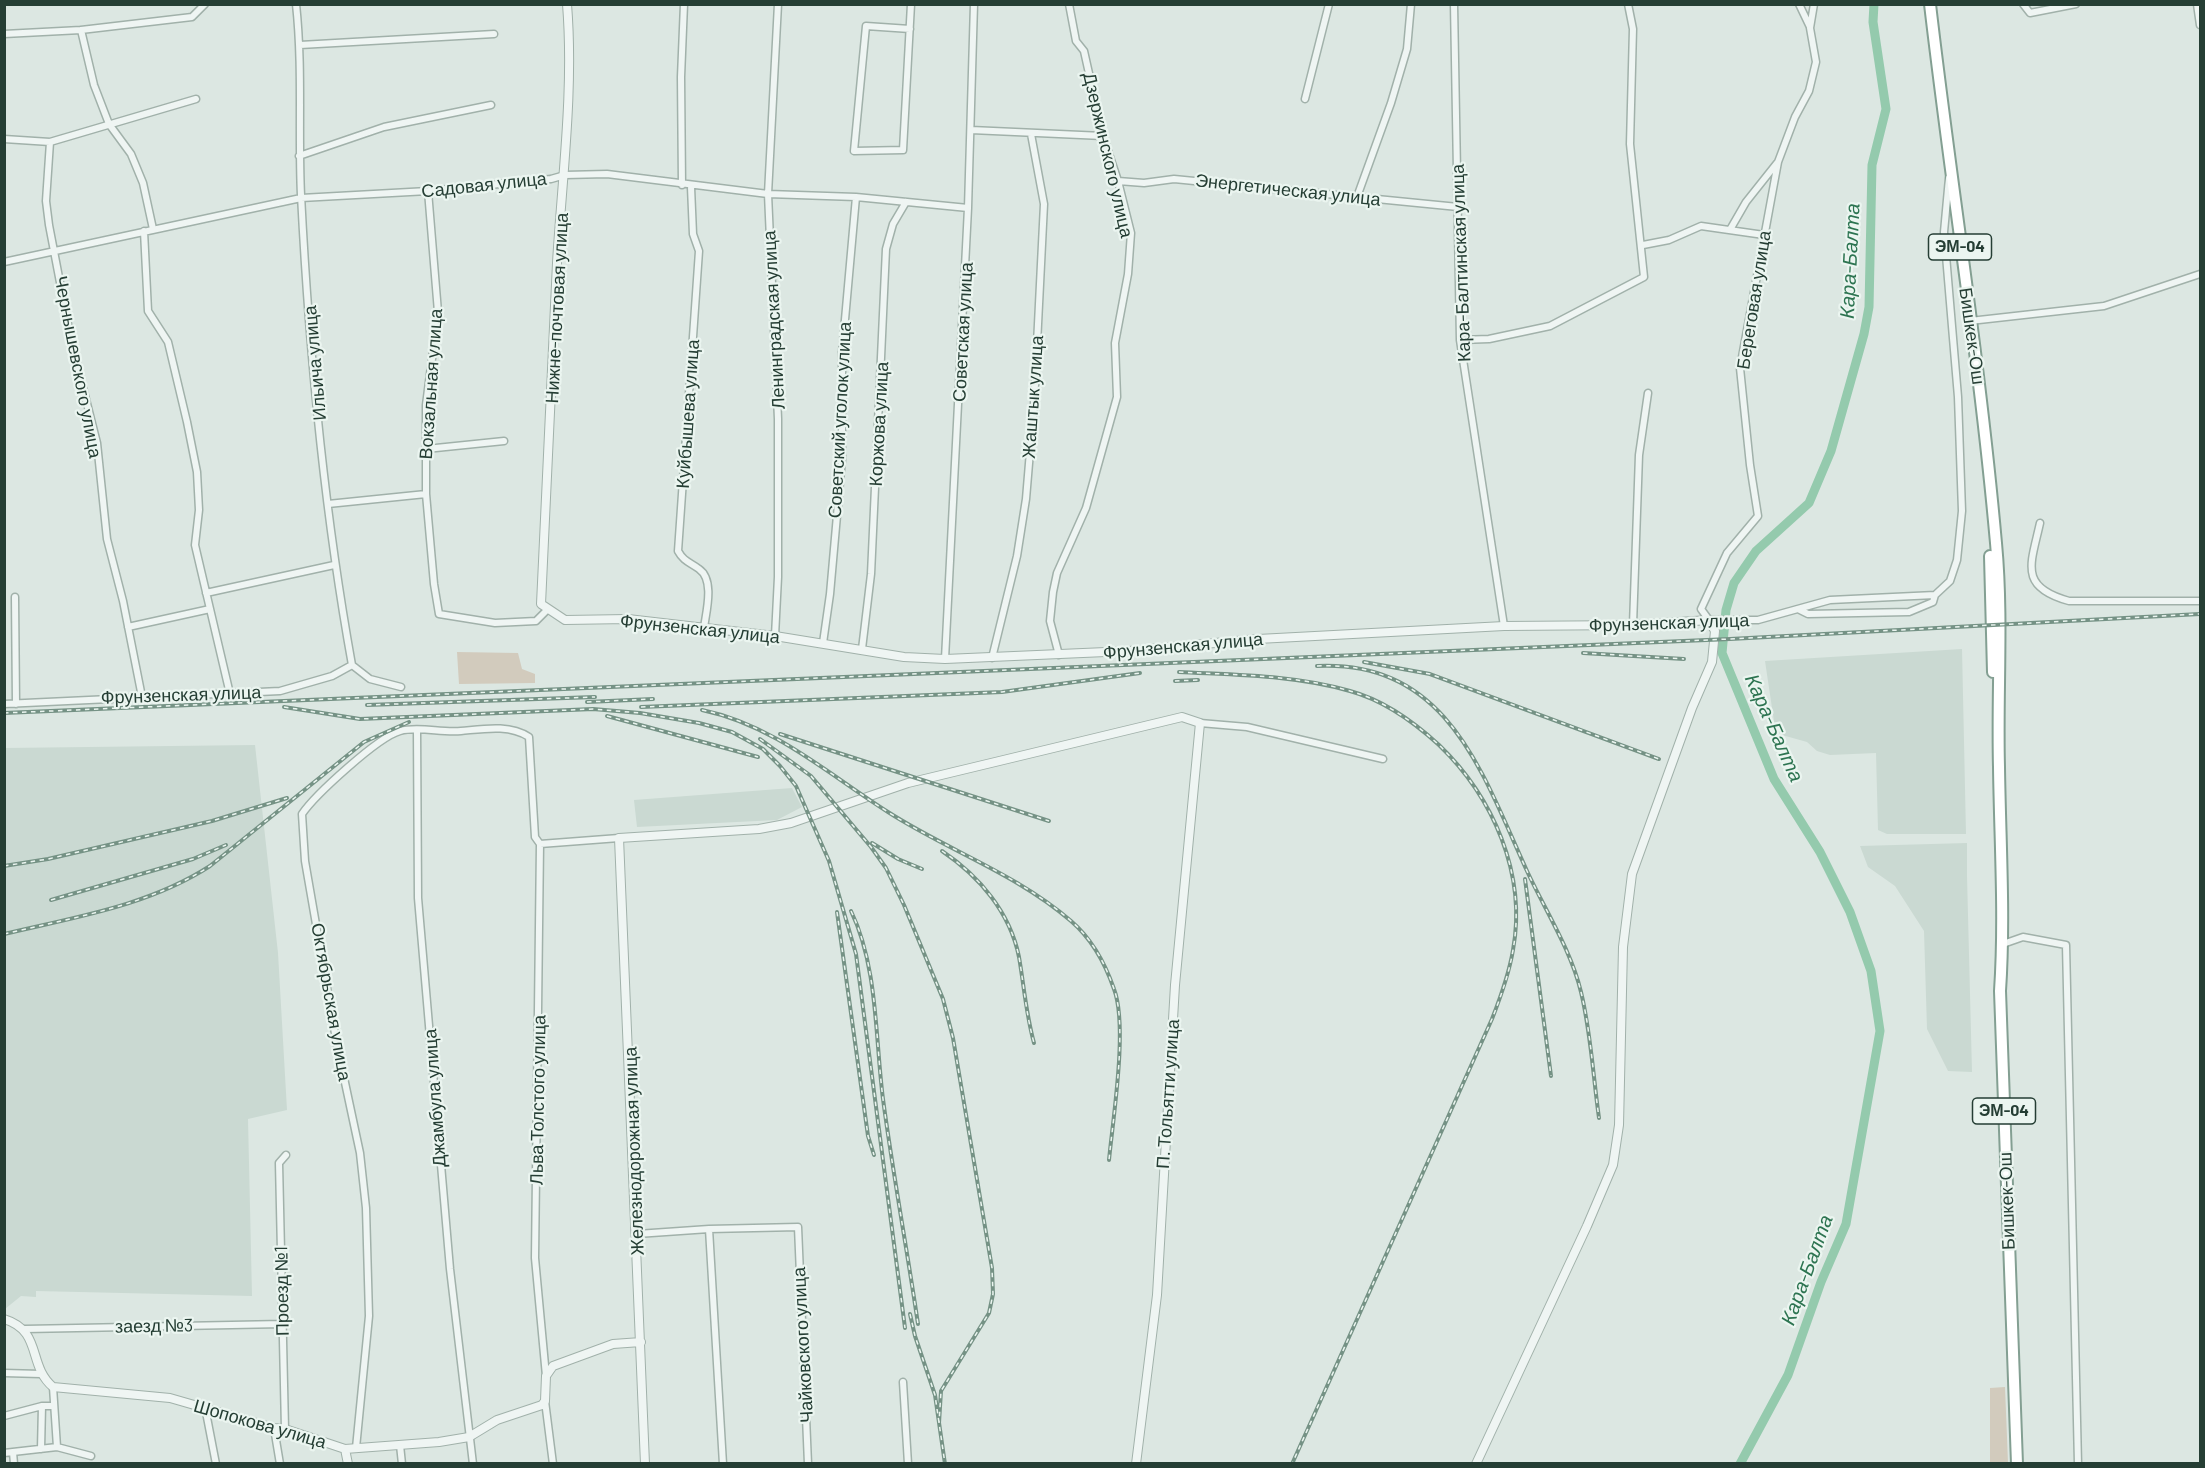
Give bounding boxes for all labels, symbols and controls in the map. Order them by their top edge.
street label: Дзержинского улица [1078,70,1138,240]
street label: Кара-Балтинская улица [1447,164,1475,362]
street label: Садовая улица [420,168,548,202]
street label: Энергетическая улица [1194,170,1382,210]
water label: Кара-Балта [1835,203,1865,319]
street label: Нижне-почтовая улица [541,212,573,404]
street label: Береговая улица [1732,229,1776,371]
street label: Ленинградская улица [759,230,789,410]
road number: ЭМ-04 [1928,234,1992,260]
street label: Советская улица [949,262,977,402]
street label: Чернышевского улица [50,274,106,460]
street label: Бишкек-Ош [1954,286,1990,386]
street label: Ильича улица [299,305,331,421]
street label: Вокзальная улица [415,308,447,460]
street label: Советский уголок улица [824,321,856,519]
street label: Жаштык улица [1018,335,1048,459]
street label: Куйбышева улица [672,339,704,489]
street label: Коржова улица [865,361,893,487]
street label: Фрунзенская улица [1588,609,1750,637]
street label: Фрунзенская улица [619,610,781,648]
street label: Фрунзенская улица [1102,628,1264,664]
water label: Кара-Балта [1740,670,1808,786]
street label: Фрунзенская улица [100,681,262,709]
street label: Октябрьская улица [306,921,356,1083]
street label: Льва Толстого улица [526,1015,550,1185]
street label: П. Тольятти улица [1152,1018,1184,1170]
street label: Джамбула улица [419,1028,451,1168]
street label: Железнодорожная улица [620,1046,648,1256]
road number: ЭМ-04 [1972,1098,2036,1124]
street label: Бишкек-Ош [1994,1152,2020,1250]
water label: Кара-Балта [1776,1212,1838,1328]
street label: Проезд №1 [270,1246,294,1336]
street label: Чайковского улица [788,1267,818,1423]
street label: заезд №3 [115,1315,193,1337]
street label: Шопокова улица [191,1395,329,1453]

